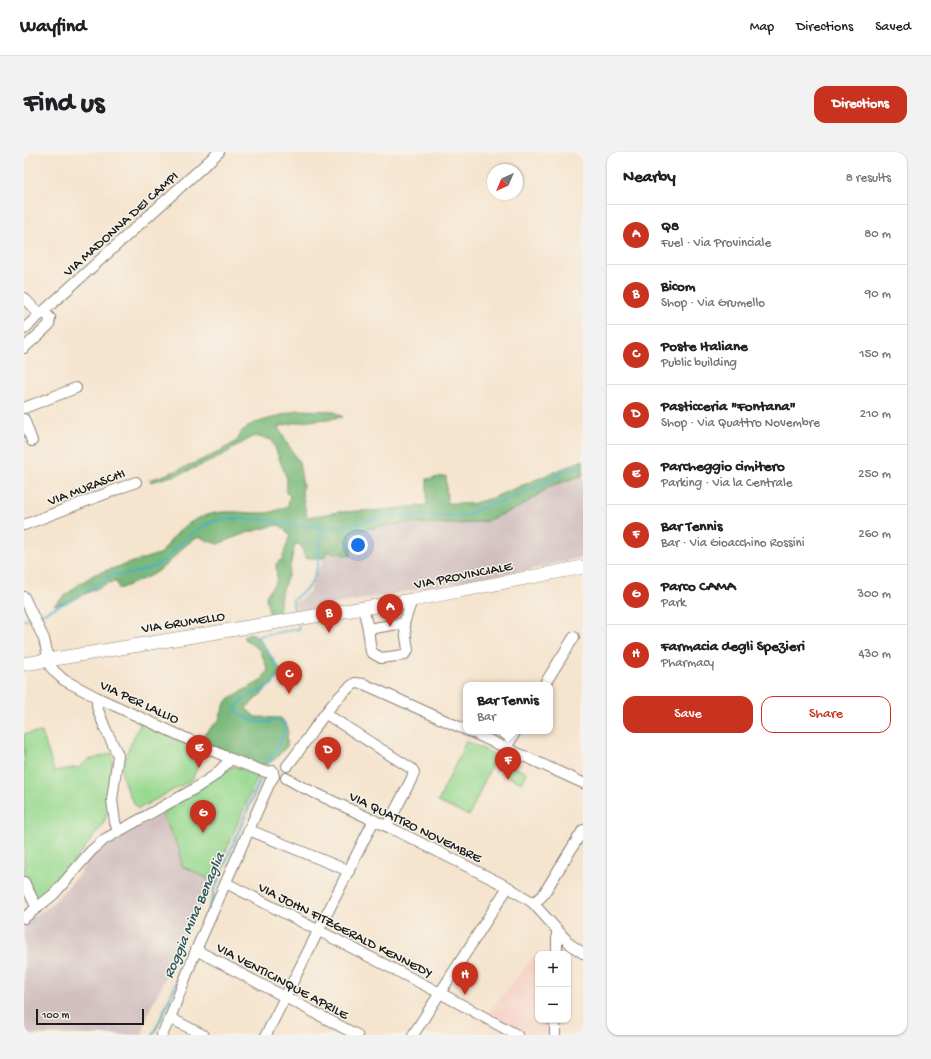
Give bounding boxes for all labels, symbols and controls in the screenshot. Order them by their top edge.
text: Wayfind [20,16,86,39]
text: Map [750,19,774,36]
text: Directions [796,19,853,36]
text: Saved [875,19,911,36]
button: Directions [814,86,907,123]
text: Find us [24,88,104,121]
north arrow [487,164,523,200]
text: Nearby [623,168,676,188]
street label: VIA MADONNA DEI CAMPI [60,169,183,282]
text: 8 results [846,171,891,186]
text: Q8 [661,218,679,236]
text: A [632,227,640,242]
text: 80 m [864,227,891,242]
text: Fuel · Via Provinciale [661,236,771,251]
text: Bicom [661,278,695,296]
text: B [633,287,639,302]
text: 90 m [865,287,891,302]
text: Shop · Via Grumello [661,296,765,311]
text: Poste Italiane [661,338,748,356]
text: C [632,347,640,362]
text: 150 m [859,347,891,362]
text: Public building [661,356,737,371]
text: Pasticceria "Fontana" [661,398,796,416]
text: D [632,407,640,422]
text: 210 m [860,407,891,422]
text: Shop · Via Quattro Novembre [661,416,820,431]
text: Parcheggio cimitero [661,458,785,476]
street label: VIA MURASCHI [45,466,128,511]
text: E [632,467,640,482]
text: 250 m [858,467,891,482]
text: Parking · Via la Centrale [661,476,793,491]
text: Bar Tennis [661,518,722,536]
text: F [633,527,639,542]
text: 260 m [858,527,891,542]
your location [348,535,368,555]
text: Bar · Via Gioacchino Rossini [661,536,805,551]
street label: VIA PROVINCIALE [412,558,515,594]
text: Parco CAMA [661,578,736,596]
text: G [632,587,640,602]
text: 300 m [857,587,891,602]
pin: A [377,594,403,627]
text: Park [661,596,686,611]
pin: B [316,600,342,633]
street label: VIA GRUMELLO [140,608,227,639]
text: Farmacia degli Spezieri [661,638,805,656]
text: H [632,647,640,662]
text: 430 m [858,647,891,662]
text: Pharmacy [661,656,714,671]
pin: C [276,661,302,694]
street label: VIA PER LALLIO [96,677,182,729]
popup [463,682,553,734]
text: Bar Tennis [477,692,539,710]
button: Save [623,696,753,733]
button: Share [761,696,891,733]
text: Bar [477,710,496,725]
pin: E [186,735,212,768]
pin: D [315,737,341,770]
pin: F [495,747,521,780]
street label: VIA QUATTRO NOVEMBRE [345,788,485,868]
pin: G [190,800,216,833]
water label: Roggia Mina Benaglia [160,849,230,981]
street label: VIA JOHN FITZGERALD KENNEDY [254,879,435,983]
street label: VIA VENTICINQUE APRILE [212,940,352,1025]
map controls [535,951,571,1023]
button: + [535,951,571,987]
pin: H [452,962,478,995]
button: − [535,987,571,1023]
scale bar [36,1007,144,1026]
text: 100 m [42,1010,69,1022]

